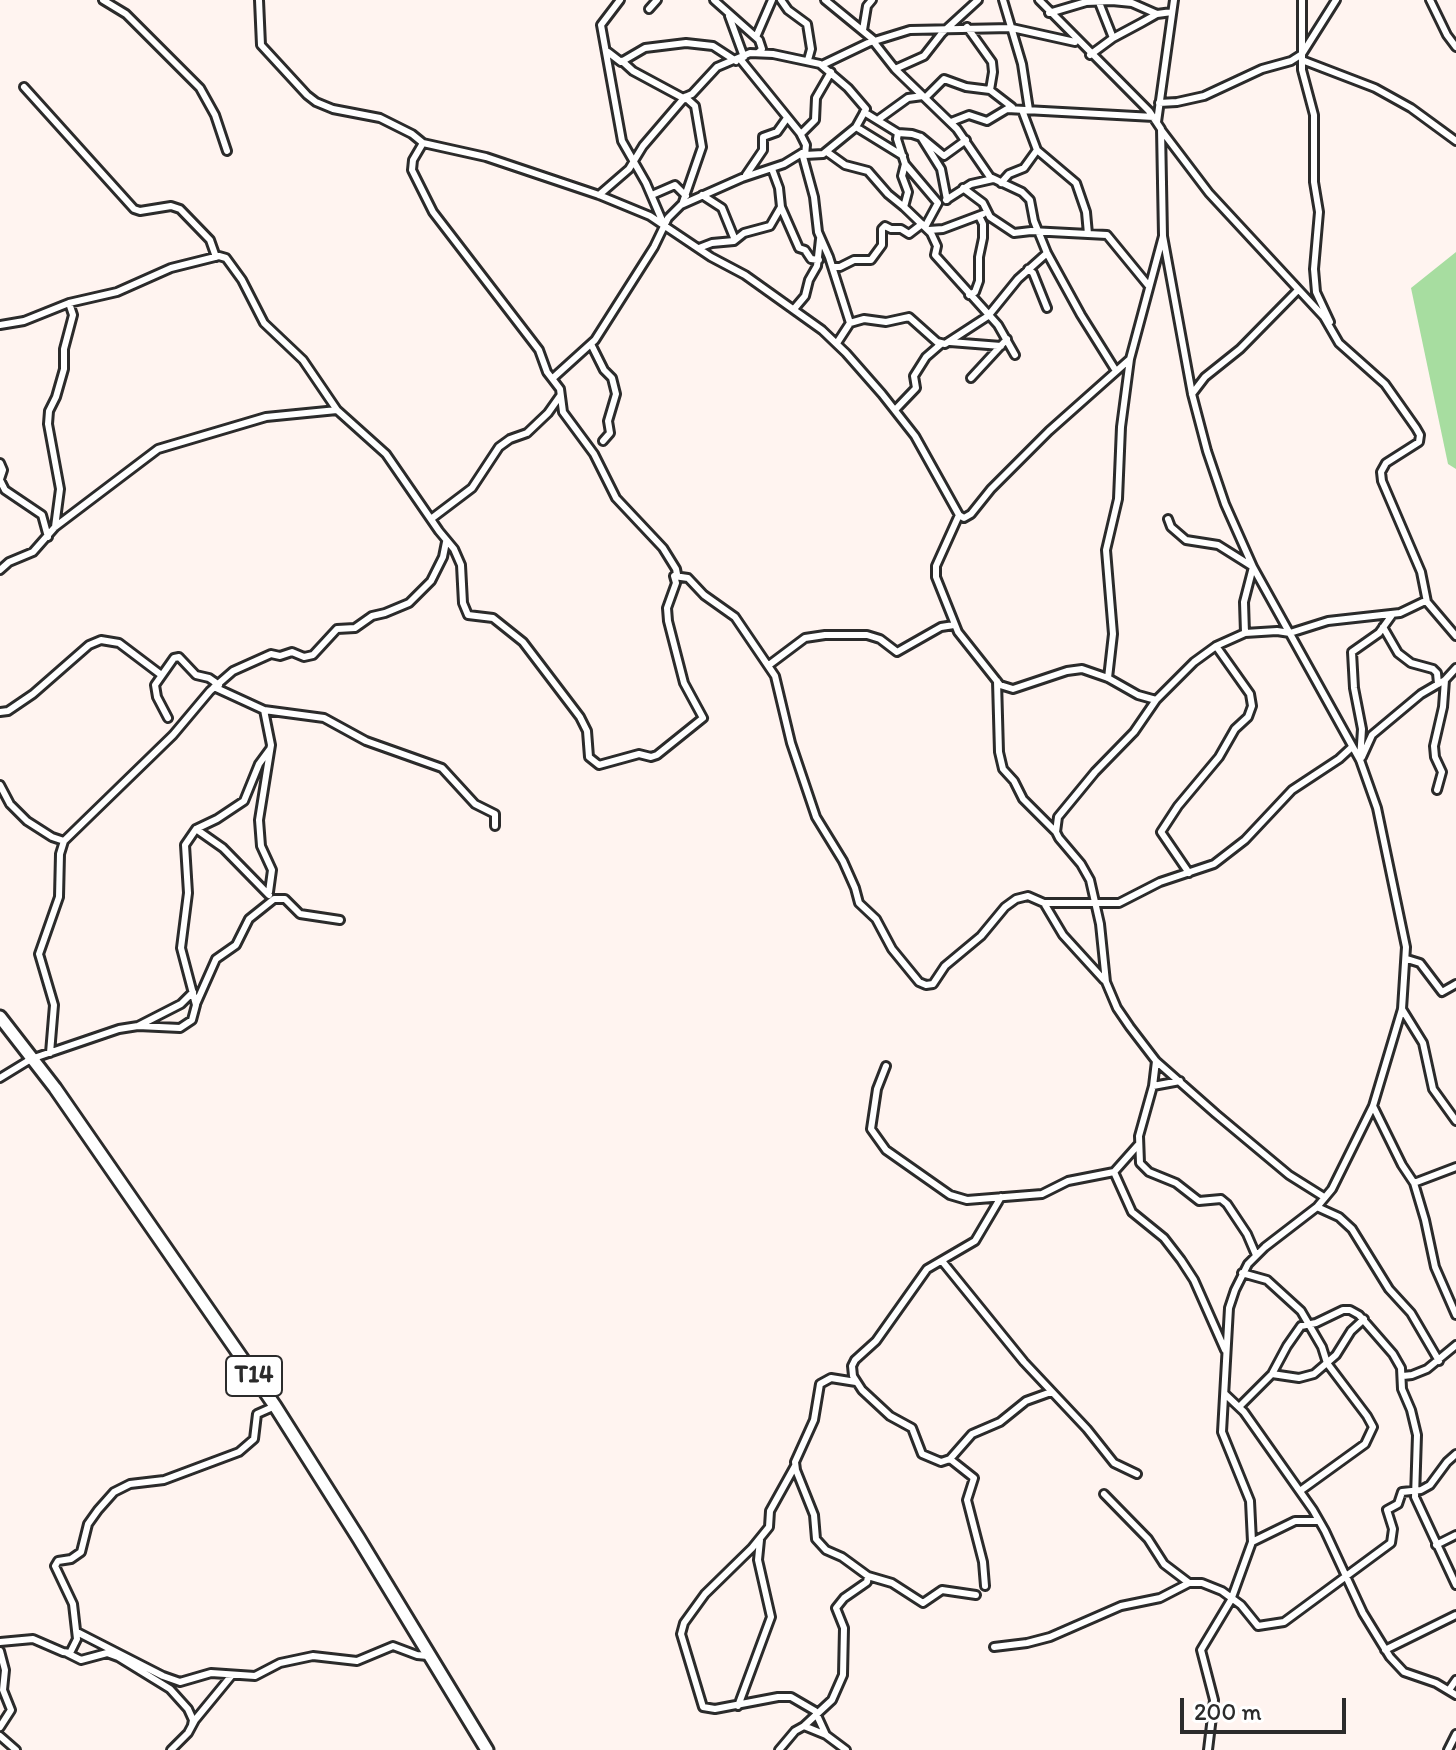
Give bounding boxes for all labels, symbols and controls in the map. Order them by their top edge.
road number: T14 [226,1356,282,1396]
scale bar [1184,1682,1350,1732]
text: 200 m [1194,1697,1262,1726]

